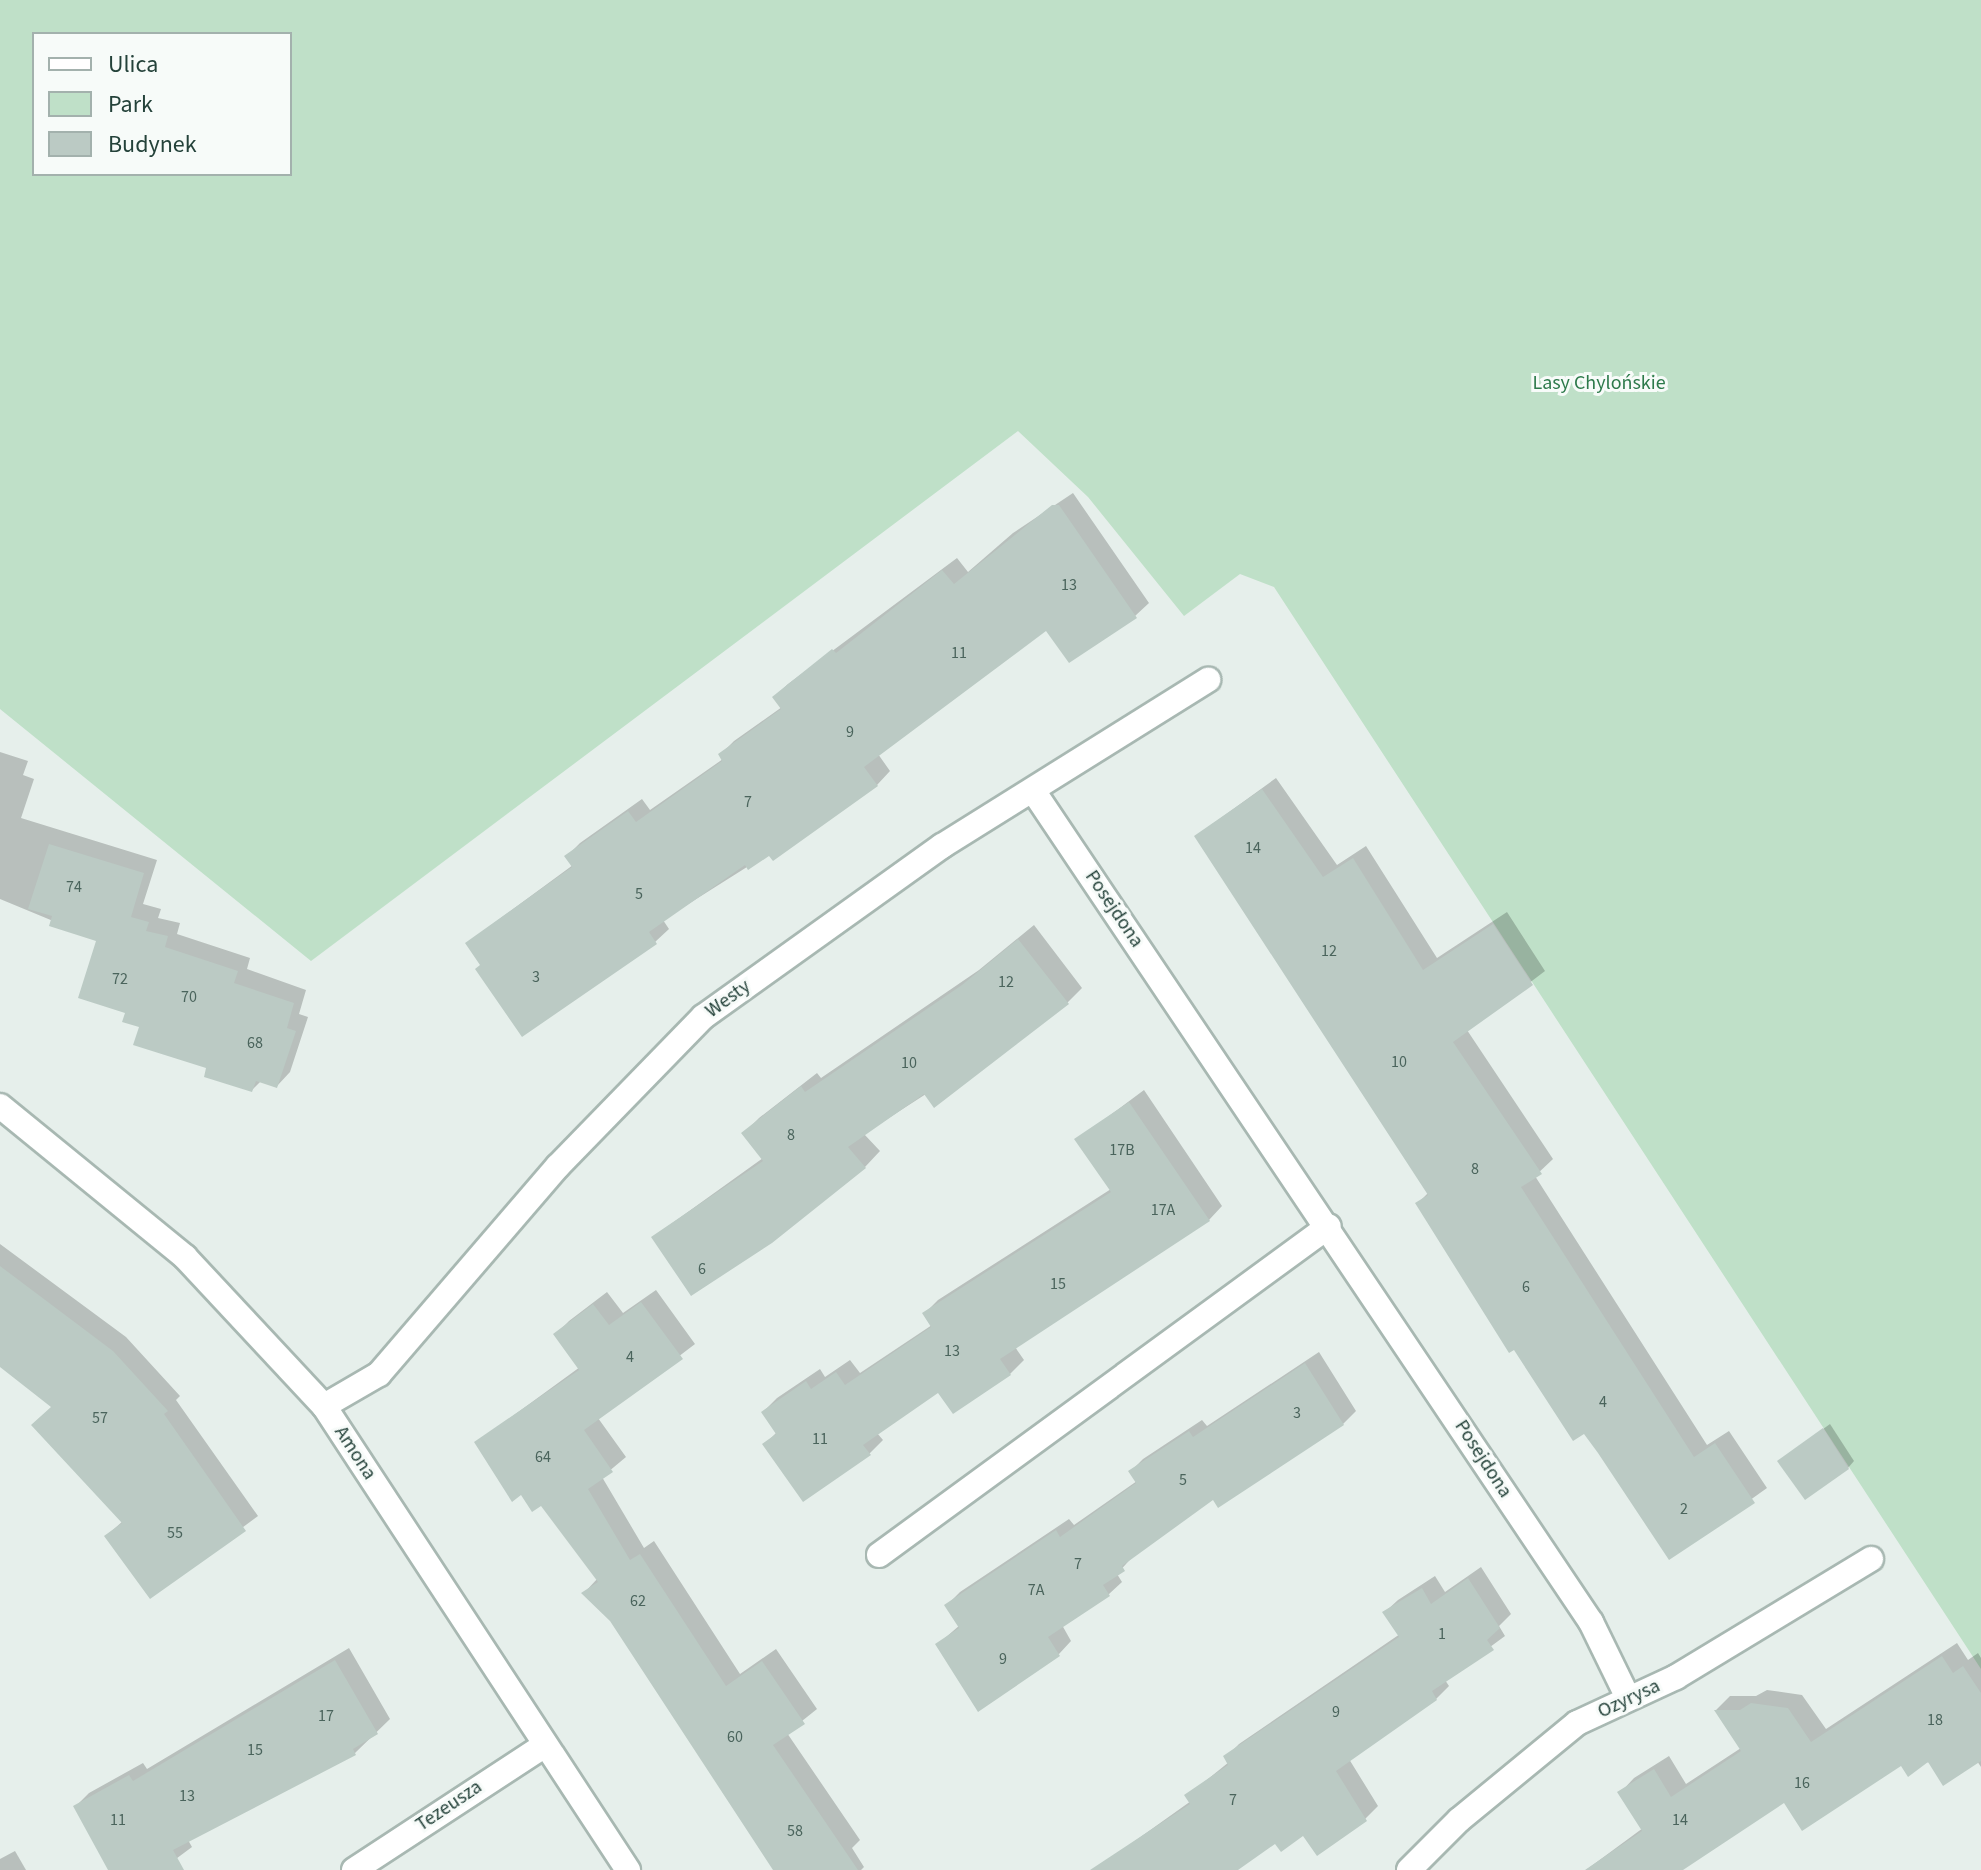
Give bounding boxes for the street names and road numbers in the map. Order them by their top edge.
street label: Posejdona [1079,866,1149,952]
street label: Westy [701,975,755,1023]
street label: Posejdona [1449,1416,1517,1502]
street label: Amona [329,1422,381,1484]
street label: Ozyrysa [1594,1674,1664,1724]
street label: Tezeusza [411,1775,487,1837]

